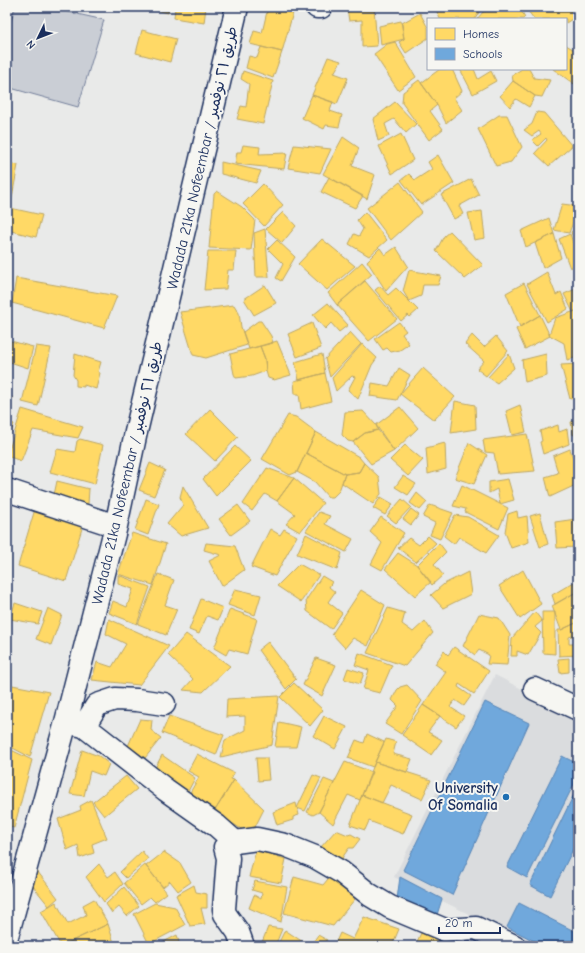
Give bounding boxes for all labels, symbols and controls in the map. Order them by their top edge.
north arrow [18,18,58,58]
legend [427,18,567,70]
street label: Wadada 21ka Nofeembar / طريق ٢١ نوفمبر [163,25,241,291]
text: Homes [463,27,499,41]
text: N [24,37,38,52]
text: Schools [463,47,502,61]
street label: Wadada 21ka Nofeembar / طريق ٢١ نوفمبر [88,340,166,606]
place label: University Of Somalia [428,779,498,814]
marker: University Of Somalia [501,792,511,802]
scale bar [439,909,500,935]
text: 20 m [445,916,473,930]

